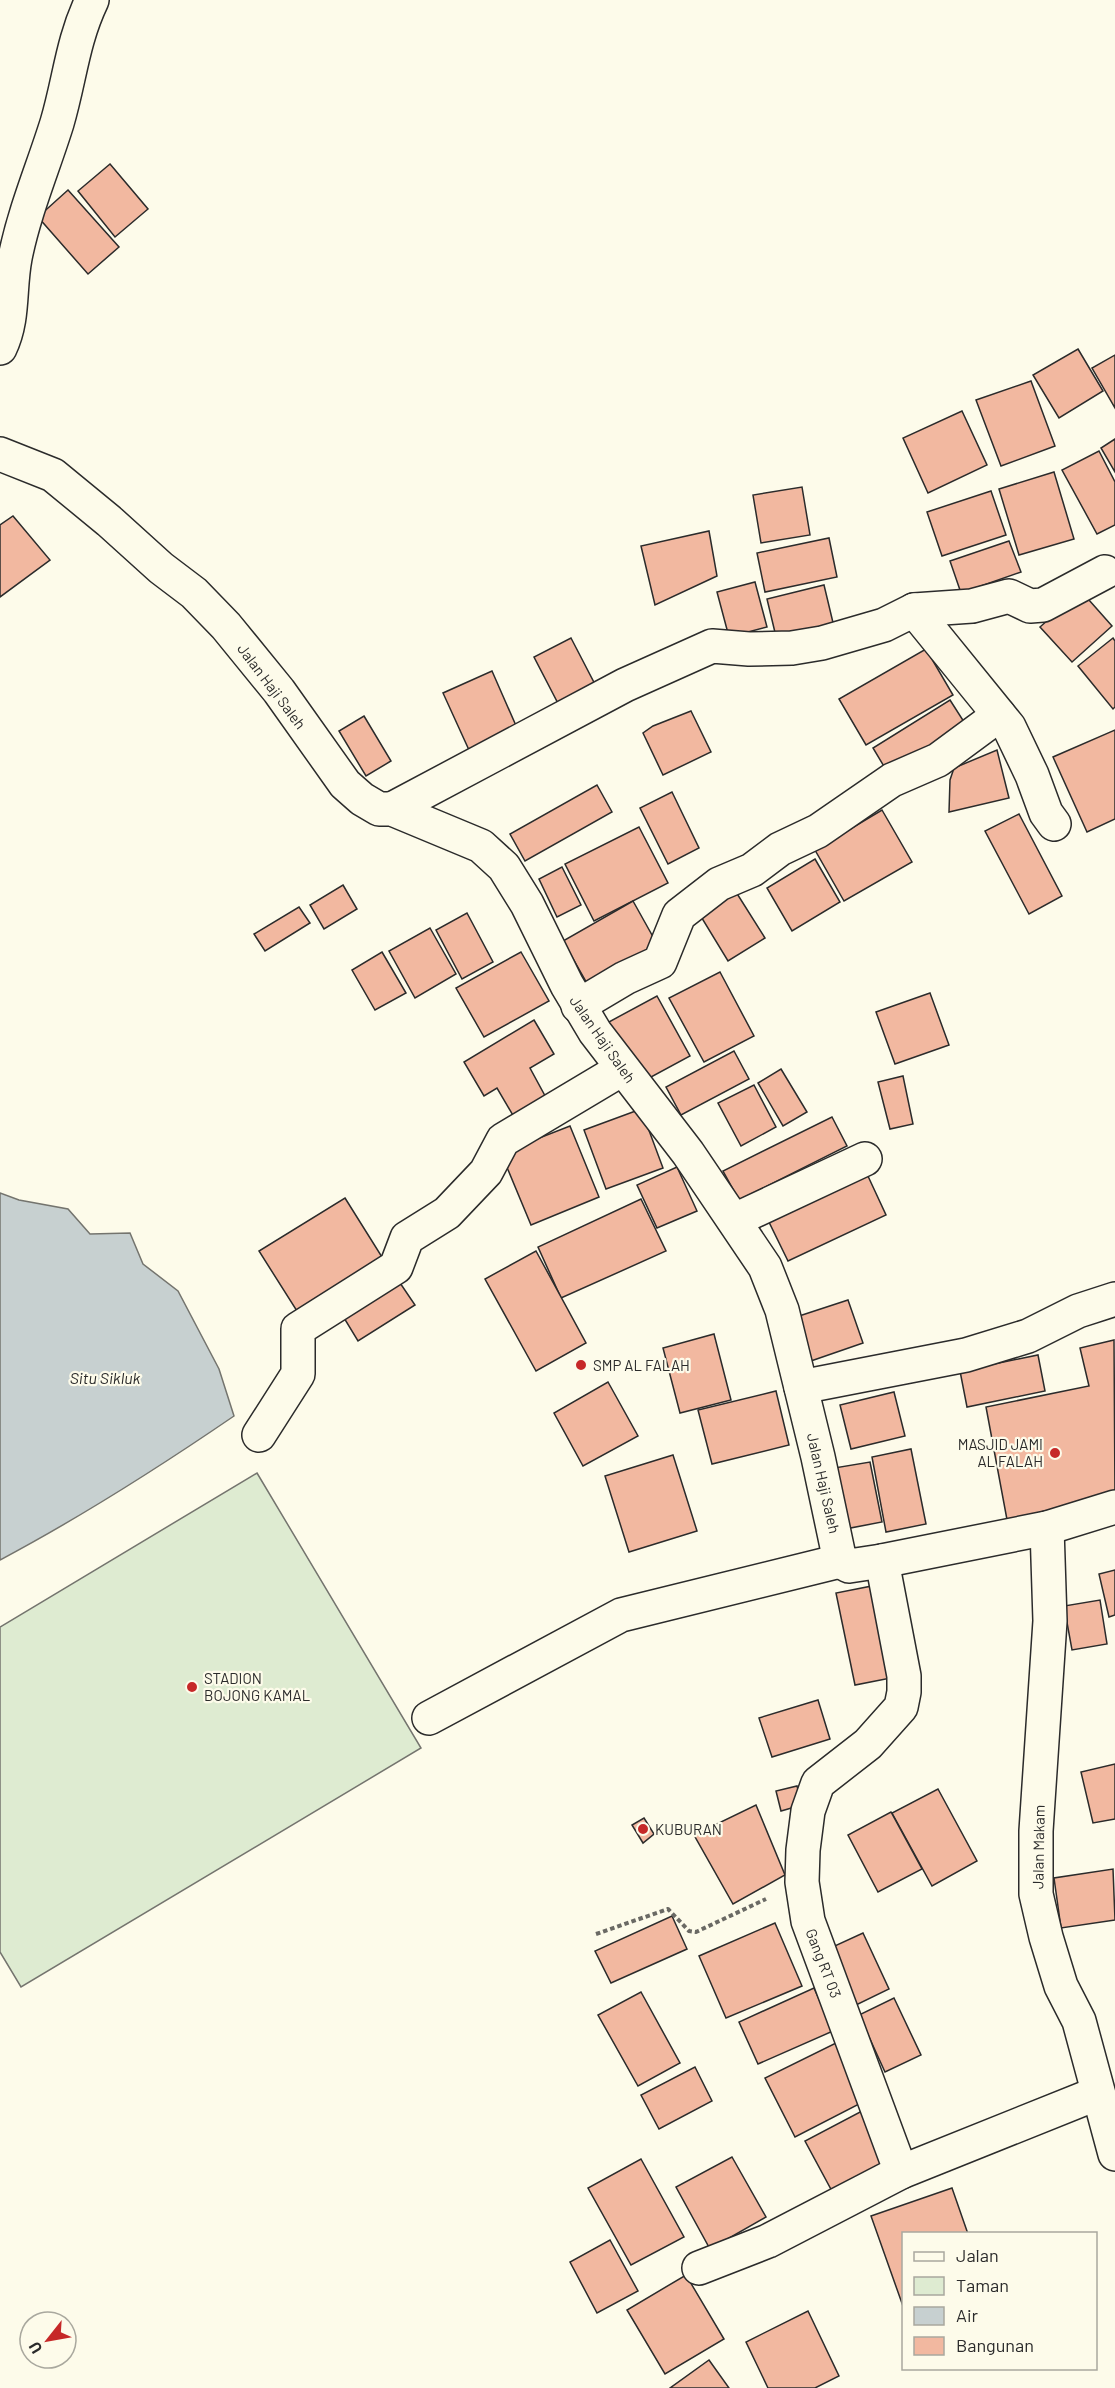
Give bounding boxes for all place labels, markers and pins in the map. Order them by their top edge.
place label: SMP AL FALAH [593,1356,690,1374]
marker: SMP AL FALAH [574,1358,588,1372]
place label: MASJID JAMI AL FALAH [958,1435,1043,1470]
marker: MASJID JAMI AL FALAH [1048,1446,1062,1460]
place label: STADION BOJONG KAMAL [204,1669,310,1704]
marker: STADION BOJONG KAMAL [185,1680,199,1694]
place label: KUBURAN [655,1820,722,1838]
marker: KUBURAN [636,1822,650,1836]

